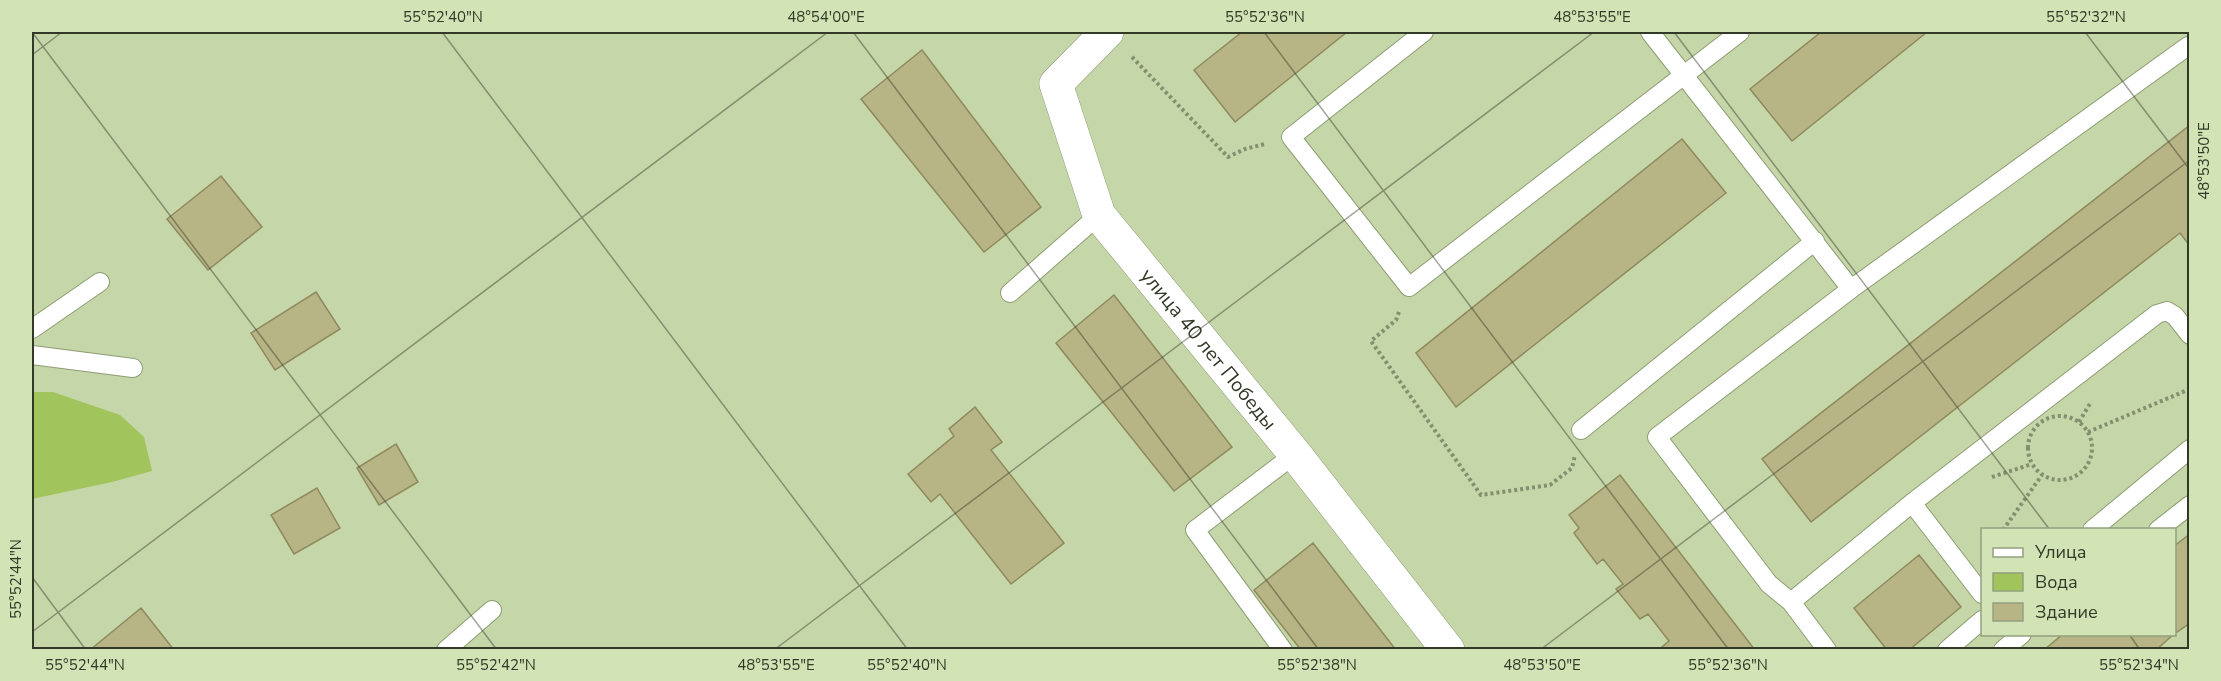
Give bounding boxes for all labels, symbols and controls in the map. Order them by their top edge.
text: 55°52'40"N [403,7,483,27]
text: 48°54'00"E [787,7,865,27]
text: 55°52'36"N [1225,7,1305,27]
text: 48°53'55"E [1553,7,1631,27]
text: 55°52'32"N [2046,7,2126,27]
text: 48°53'50"E [2194,122,2214,200]
street label: улица 40 лет Победы [1134,263,1283,436]
legend [1981,528,2176,636]
text: 55°52'44"N [6,539,26,619]
text: Улица [2034,540,2086,564]
text: Вода [2035,570,2078,594]
text: Здание [2035,600,2098,624]
text: 55°52'44"N [45,655,125,675]
text: 55°52'42"N [456,655,536,675]
text: 48°53'55"E [737,655,815,675]
text: 55°52'40"N [867,655,947,675]
text: 55°52'38"N [1277,655,1357,675]
text: 48°53'50"E [1503,655,1581,675]
text: 55°52'36"N [1688,655,1768,675]
text: 55°52'34"N [2099,655,2179,675]

